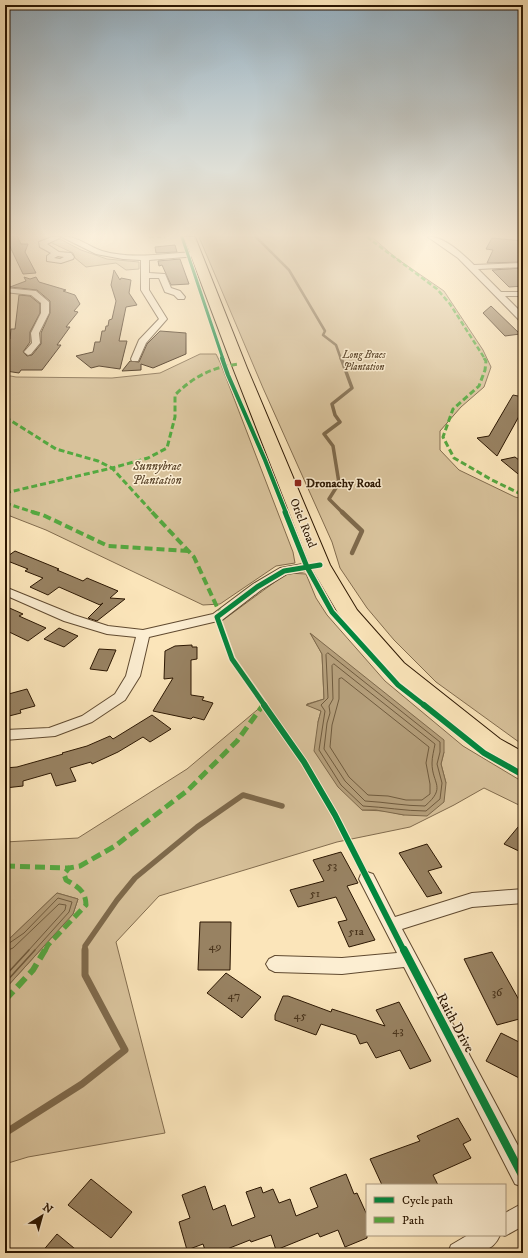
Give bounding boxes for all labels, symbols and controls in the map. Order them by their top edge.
park label: Long Braes Plantation [341,349,387,373]
park label: Sunnybrae Plantation [132,459,182,488]
place label: Dronachy Road [306,476,382,491]
marker: Dronachy Road [293,478,303,488]
street label: Oriel Road [286,496,320,550]
house number: 53 [327,858,337,873]
house number: 51 [310,886,320,901]
house number: 51a [348,924,365,939]
house number: 49 [209,939,221,954]
house number: 36 [492,985,503,1000]
house number: 47 [228,988,240,1003]
street label: Raith Drive [432,990,478,1056]
house number: 45 [294,1008,306,1023]
house number: 43 [392,1023,404,1038]
legend [366,1184,506,1236]
text: Cycle path [402,1193,454,1208]
north arrow [22,1196,62,1236]
text: N [40,1201,55,1217]
text: Path [402,1213,425,1228]

